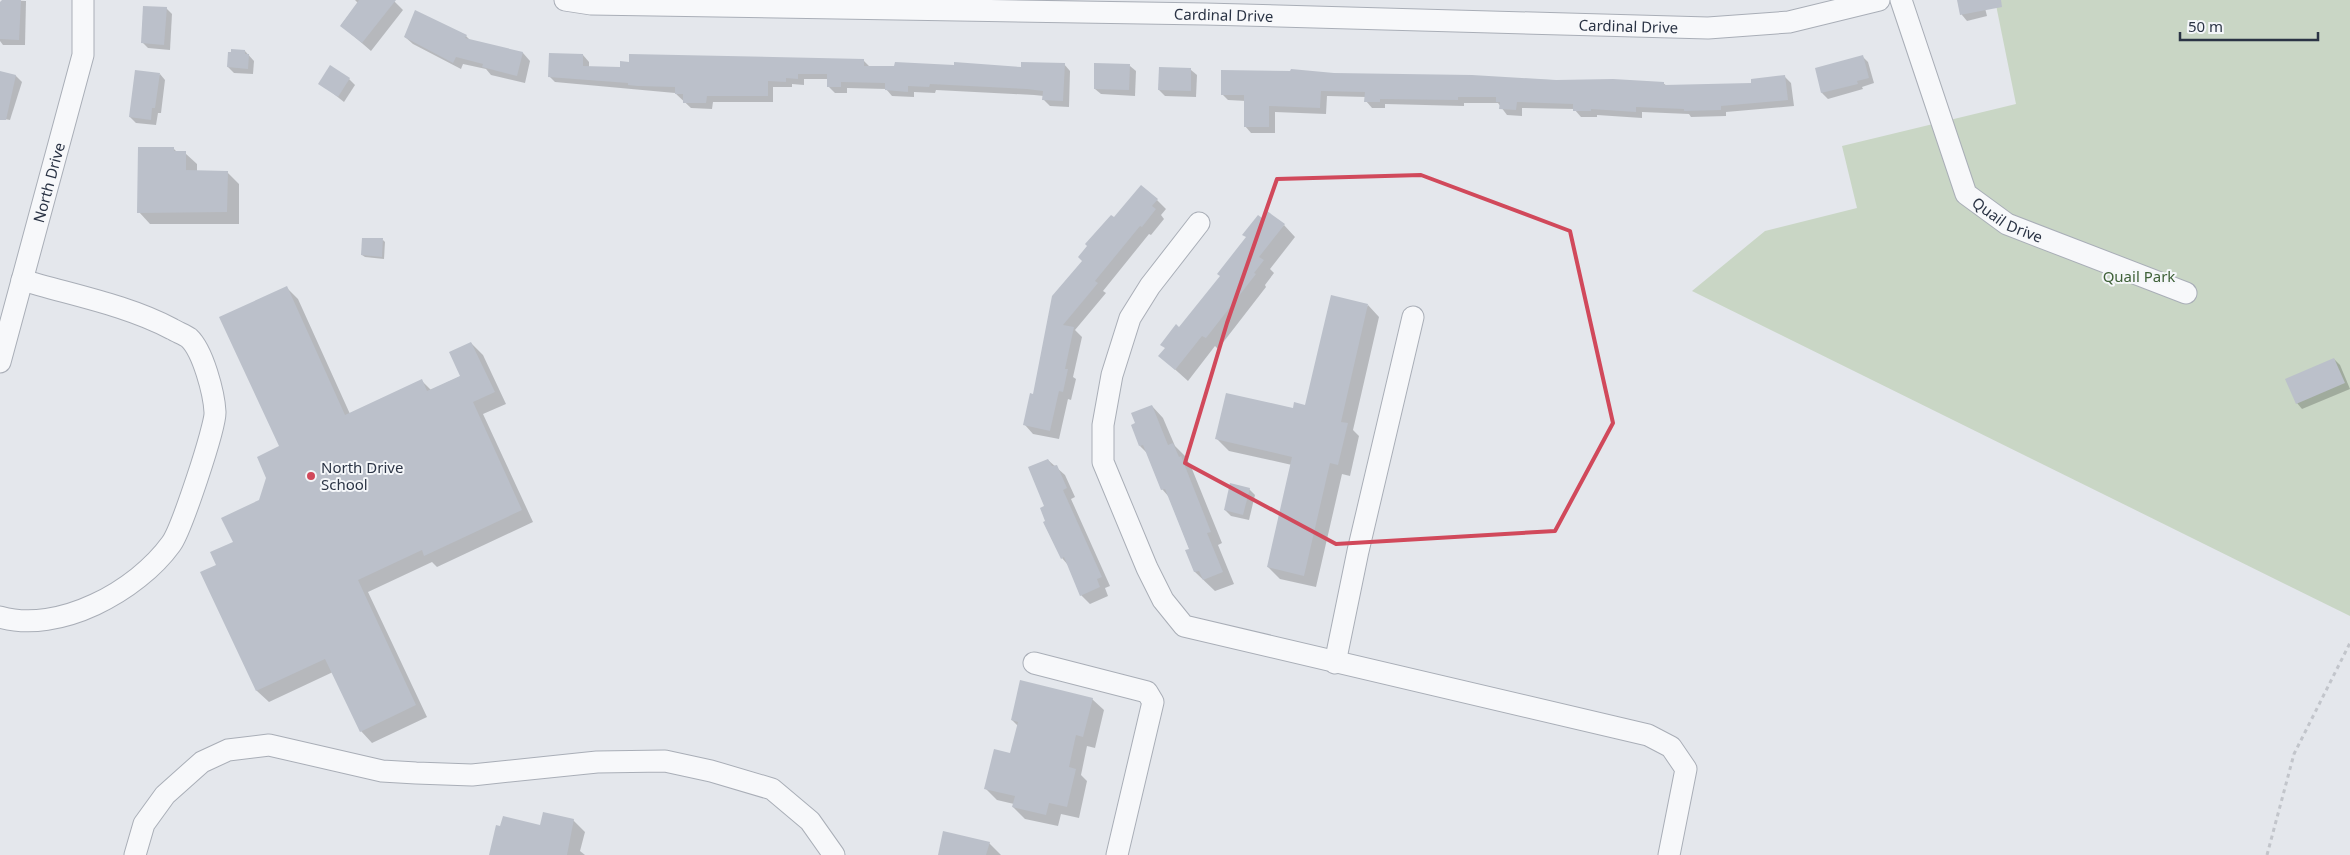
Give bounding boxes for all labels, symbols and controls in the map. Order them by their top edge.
street label: Cardinal Drive [1174,3,1274,26]
scale bar [2180,10,2318,42]
street label: Cardinal Drive [1578,14,1678,37]
text: 50 m [2188,16,2223,36]
street label: North Drive [28,140,69,225]
street label: Quail Drive [1968,192,2046,247]
park label: Quail Park [2103,266,2175,286]
place label: North Drive School [321,457,403,494]
marker: North Drive School [305,470,317,482]

